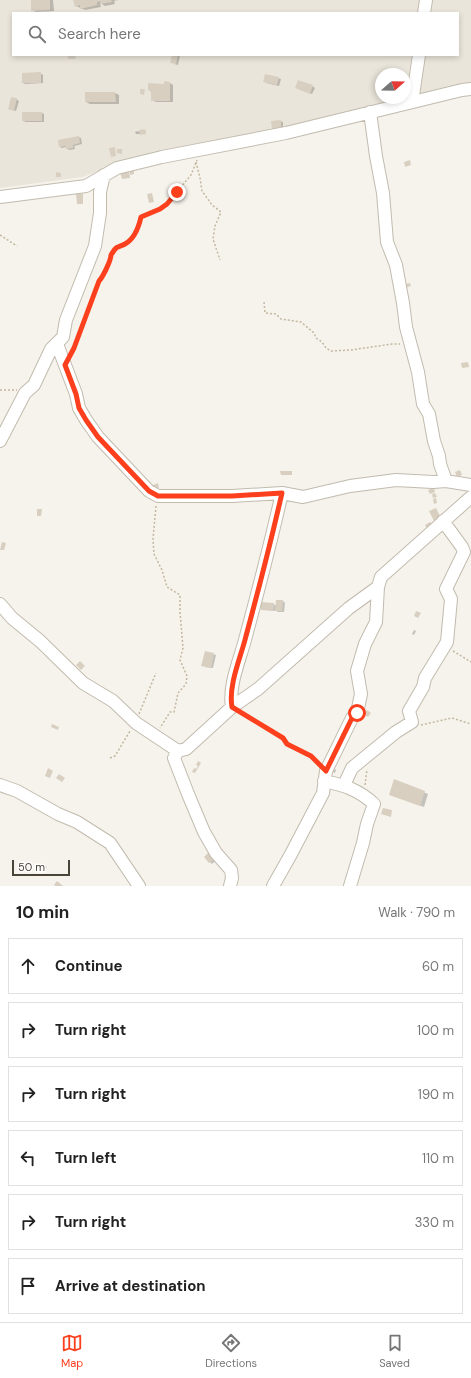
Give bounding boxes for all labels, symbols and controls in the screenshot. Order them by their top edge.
search box [12,12,459,56]
icon: search [26,23,48,45]
text: Search here [58,24,141,44]
north arrow [375,68,411,104]
route end [168,183,186,201]
route start [348,704,366,722]
scale bar [12,858,70,877]
text: 50 m [18,860,45,874]
text: 10 min [16,901,69,923]
text: Walk · 790 m [378,904,455,921]
icon: ahead [17,955,39,977]
text: Continue [55,956,123,976]
text: 60 m [422,958,454,975]
icon: right [17,1019,39,1041]
text: Turn right [55,1020,126,1040]
text: 100 m [417,1022,454,1039]
icon: right [17,1083,39,1105]
text: Turn right [55,1084,126,1104]
text: 190 m [418,1086,454,1103]
icon: left [17,1147,39,1169]
text: Turn left [55,1148,116,1168]
text: 110 m [422,1150,454,1167]
icon: right [17,1211,39,1233]
text: Turn right [55,1212,126,1232]
text: 330 m [415,1214,454,1231]
icon: arrive [17,1275,39,1297]
text: Arrive at destination [55,1276,206,1296]
tab: Map [61,1332,83,1370]
tab: Directions [205,1332,257,1370]
tab: Saved [379,1332,410,1370]

